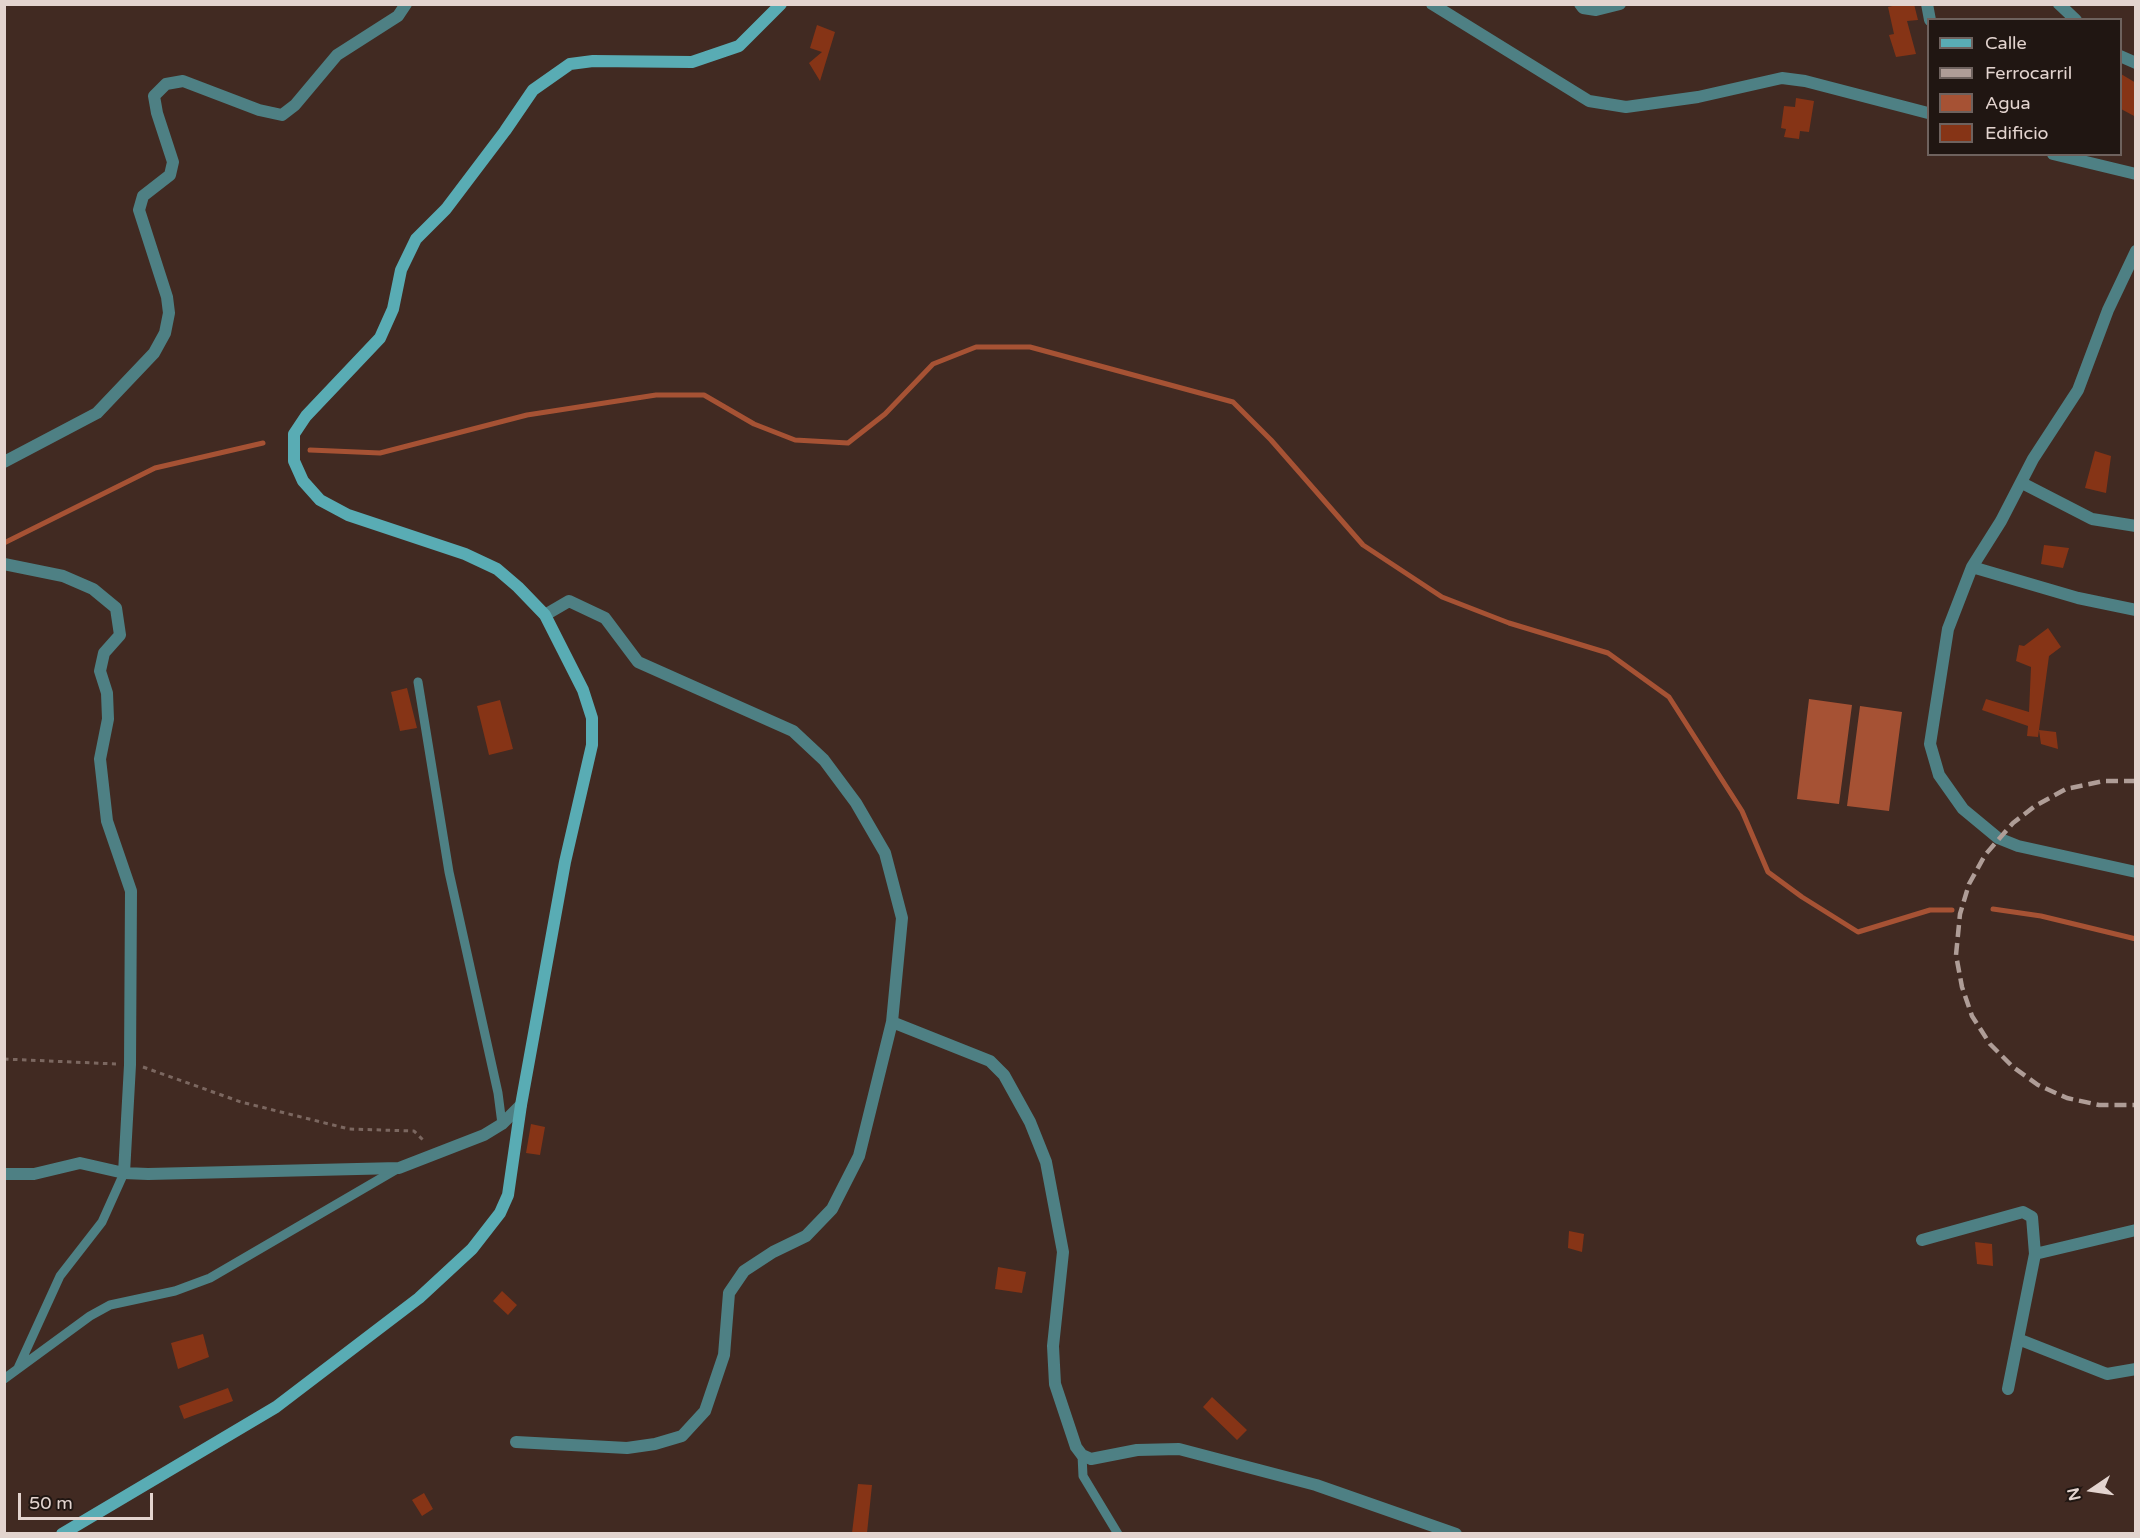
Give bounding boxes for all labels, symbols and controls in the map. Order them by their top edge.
legend [1927,18,2122,156]
text: Calle [1985,32,2027,54]
text: Ferrocarril [1985,62,2072,84]
text: Agua [1985,92,2031,114]
text: Edificio [1985,122,2049,144]
north arrow [2062,1460,2122,1520]
scale bar [21,1481,156,1519]
text: N [2063,1486,2086,1503]
text: 50 m [29,1492,73,1514]

